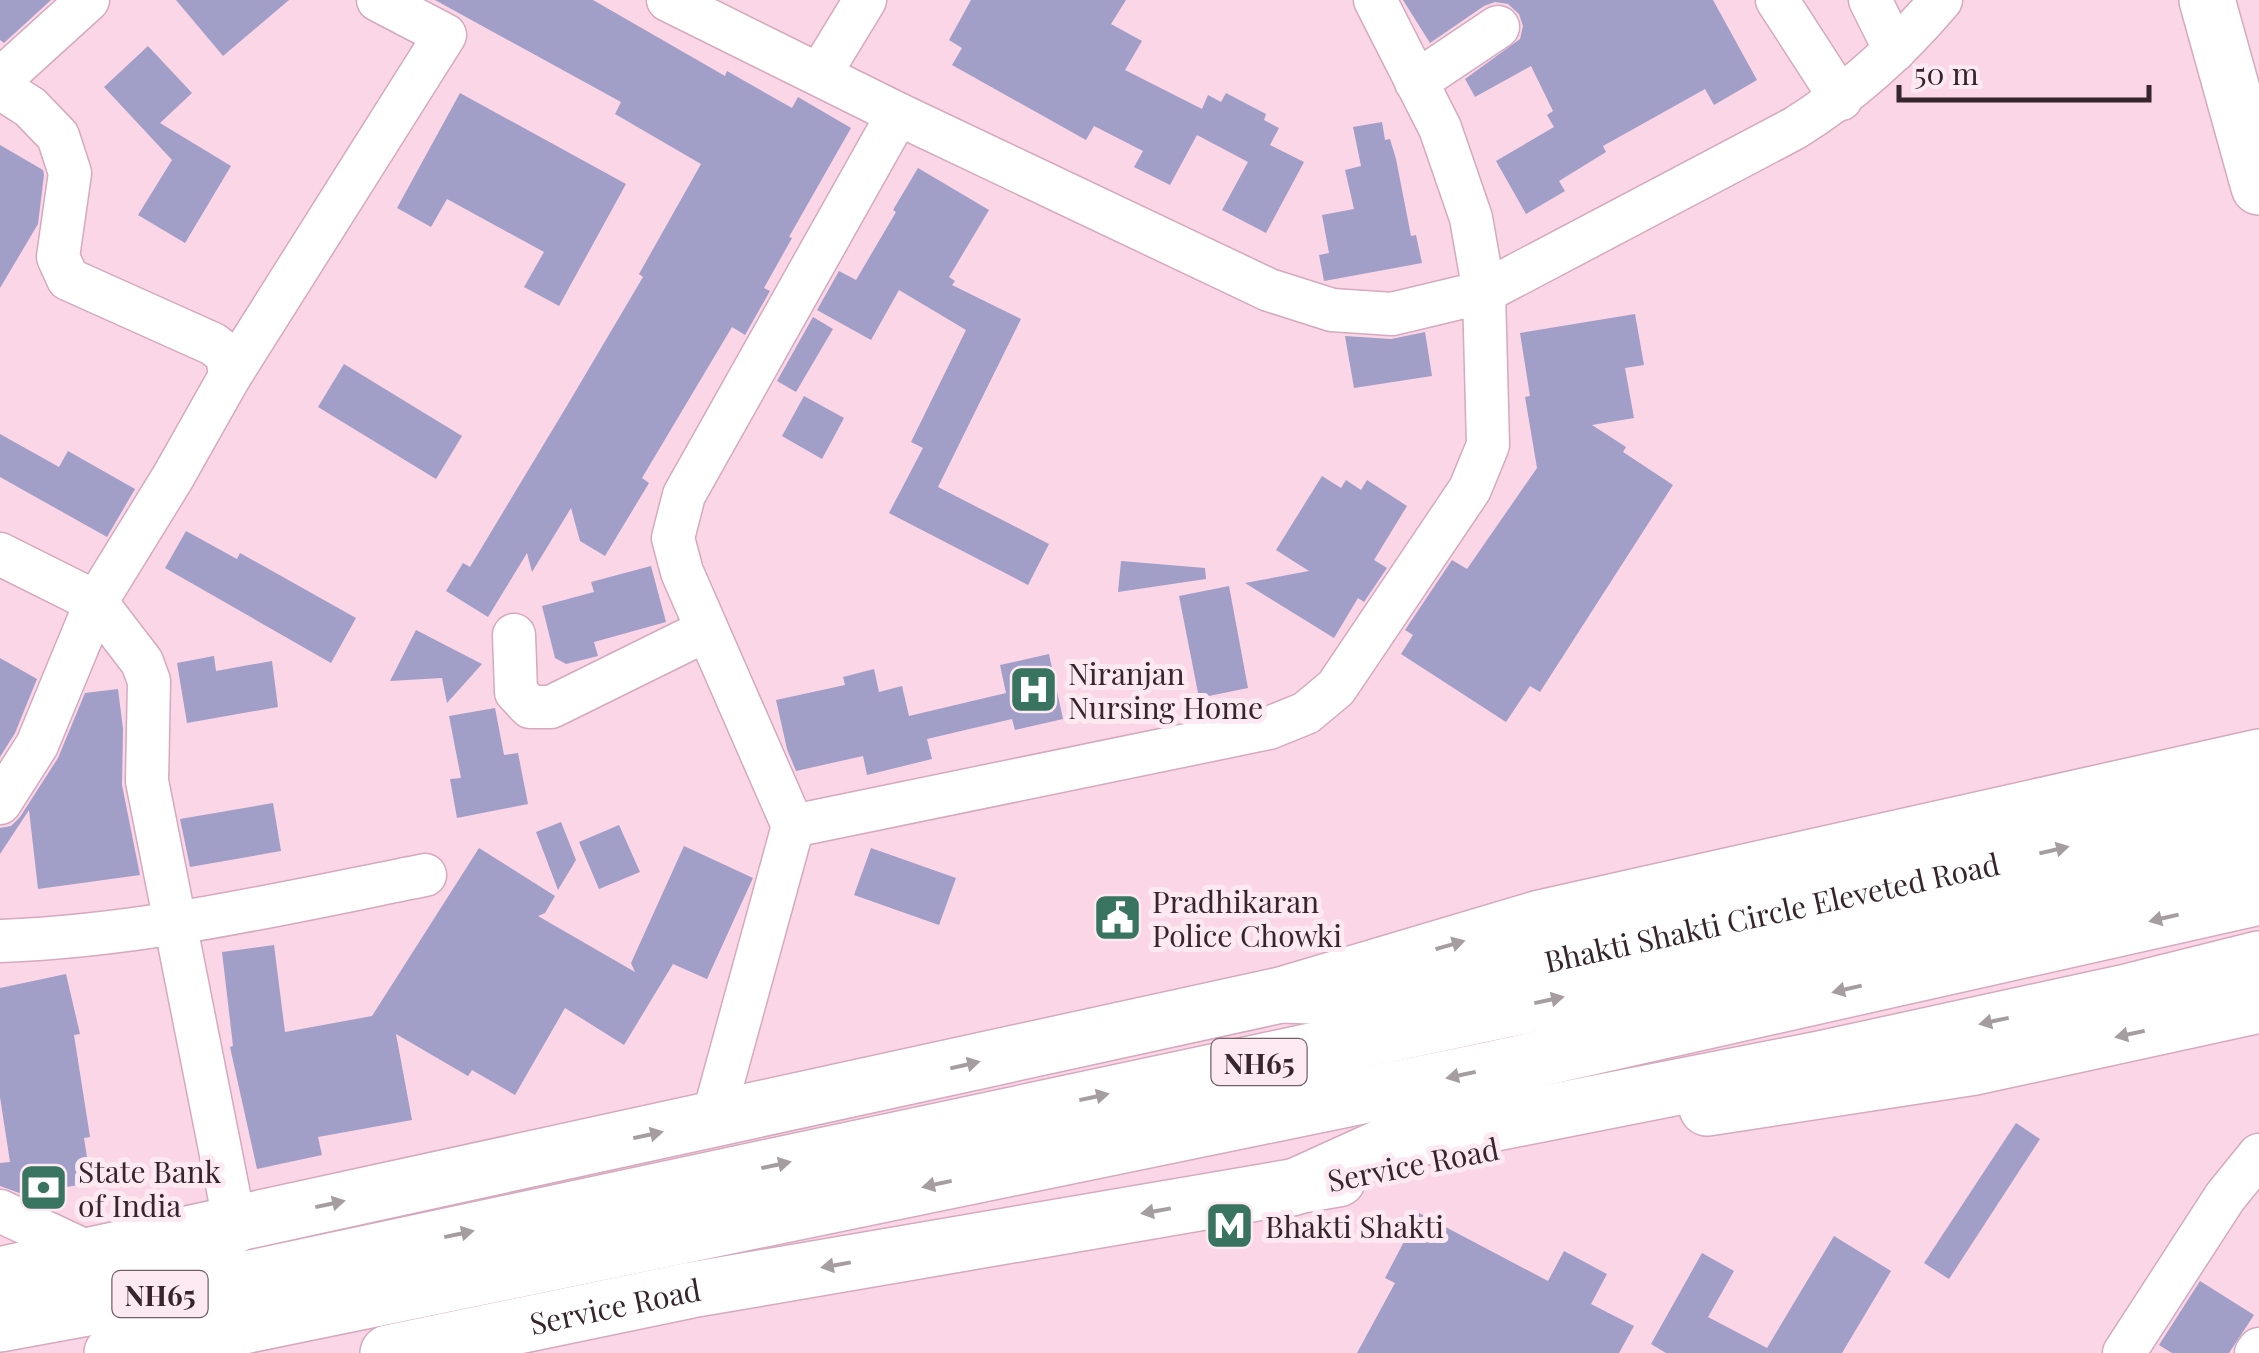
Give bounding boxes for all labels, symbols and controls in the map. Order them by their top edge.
scale bar [1899,40,2149,102]
text: 50 m [1914,53,1979,93]
place label: Niranjan Nursing Home [1068,653,1263,727]
hospital icon: Niranjan Nursing Home [1007,664,1059,716]
one-way arrow [2039,842,2070,857]
street label: Bhakti Shakti Circle Eleveted Road [1540,843,2003,981]
place label: Pradhikaran Police Chowki [1152,881,1342,955]
public building icon: Pradhikaran Police Chowki [1091,892,1143,944]
one-way arrow [2148,911,2179,926]
one-way arrow [1435,937,1466,952]
one-way arrow [1831,982,1862,997]
one-way arrow [1534,992,1565,1008]
one-way arrow [1978,1014,2009,1029]
one-way arrow [2114,1026,2145,1042]
road number: NH65 [1212,1039,1306,1085]
one-way arrow [950,1057,981,1072]
one-way arrow [1445,1068,1476,1084]
one-way arrow [1079,1089,1110,1105]
one-way arrow [632,1127,663,1142]
street label: Service Road [1324,1128,1502,1200]
place label: State Bank of India [78,1151,222,1225]
one-way arrow [761,1157,792,1173]
bank icon: State Bank of India [17,1162,69,1214]
one-way arrow [921,1177,952,1192]
one-way arrow [315,1196,346,1211]
metro station icon: Bhakti Shakti [1204,1200,1256,1252]
one-way arrow [1140,1204,1171,1219]
place label: Bhakti Shakti [1265,1206,1444,1246]
one-way arrow [443,1225,474,1241]
one-way arrow [819,1258,851,1273]
street label: Service Road [526,1269,704,1343]
road number: NH65 [112,1271,208,1317]

